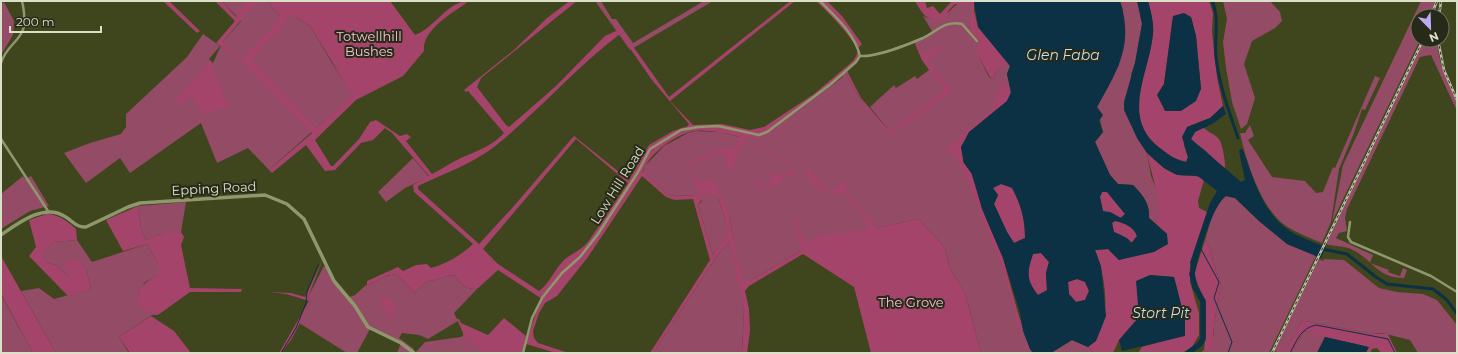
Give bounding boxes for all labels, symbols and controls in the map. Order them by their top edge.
scale bar [10,8,101,34]
north arrow [1410,8,1450,48]
text: 200 m [16,14,55,29]
park label: Totwellhill Bushes [336,28,402,59]
text: N [1427,29,1441,45]
water label: Glen Faba [1026,46,1100,64]
street label: Low Hill Road [587,143,647,227]
street label: Epping Road [171,178,257,198]
park label: The Grove [878,294,944,310]
water label: Stort Pit [1132,304,1190,322]

